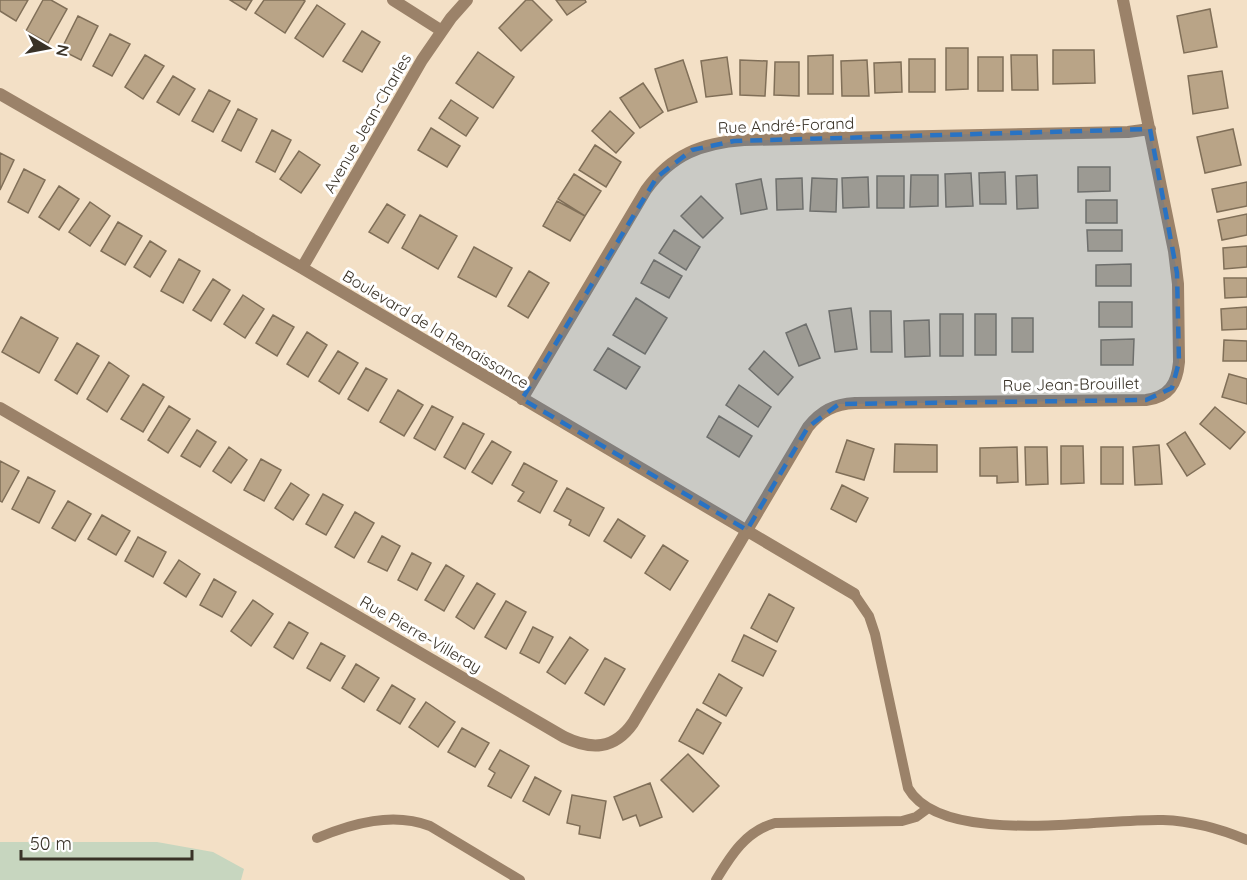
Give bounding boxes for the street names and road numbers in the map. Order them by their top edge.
street label: Avenue Jean-Charles [319,50,415,196]
street label: Rue André-Forand [717,113,855,137]
street label: Boulevard de la Renaissance [339,265,533,393]
street label: Rue Jean-Brouillet [1003,373,1139,395]
street label: Rue Pierre-Villeray [357,591,485,677]

